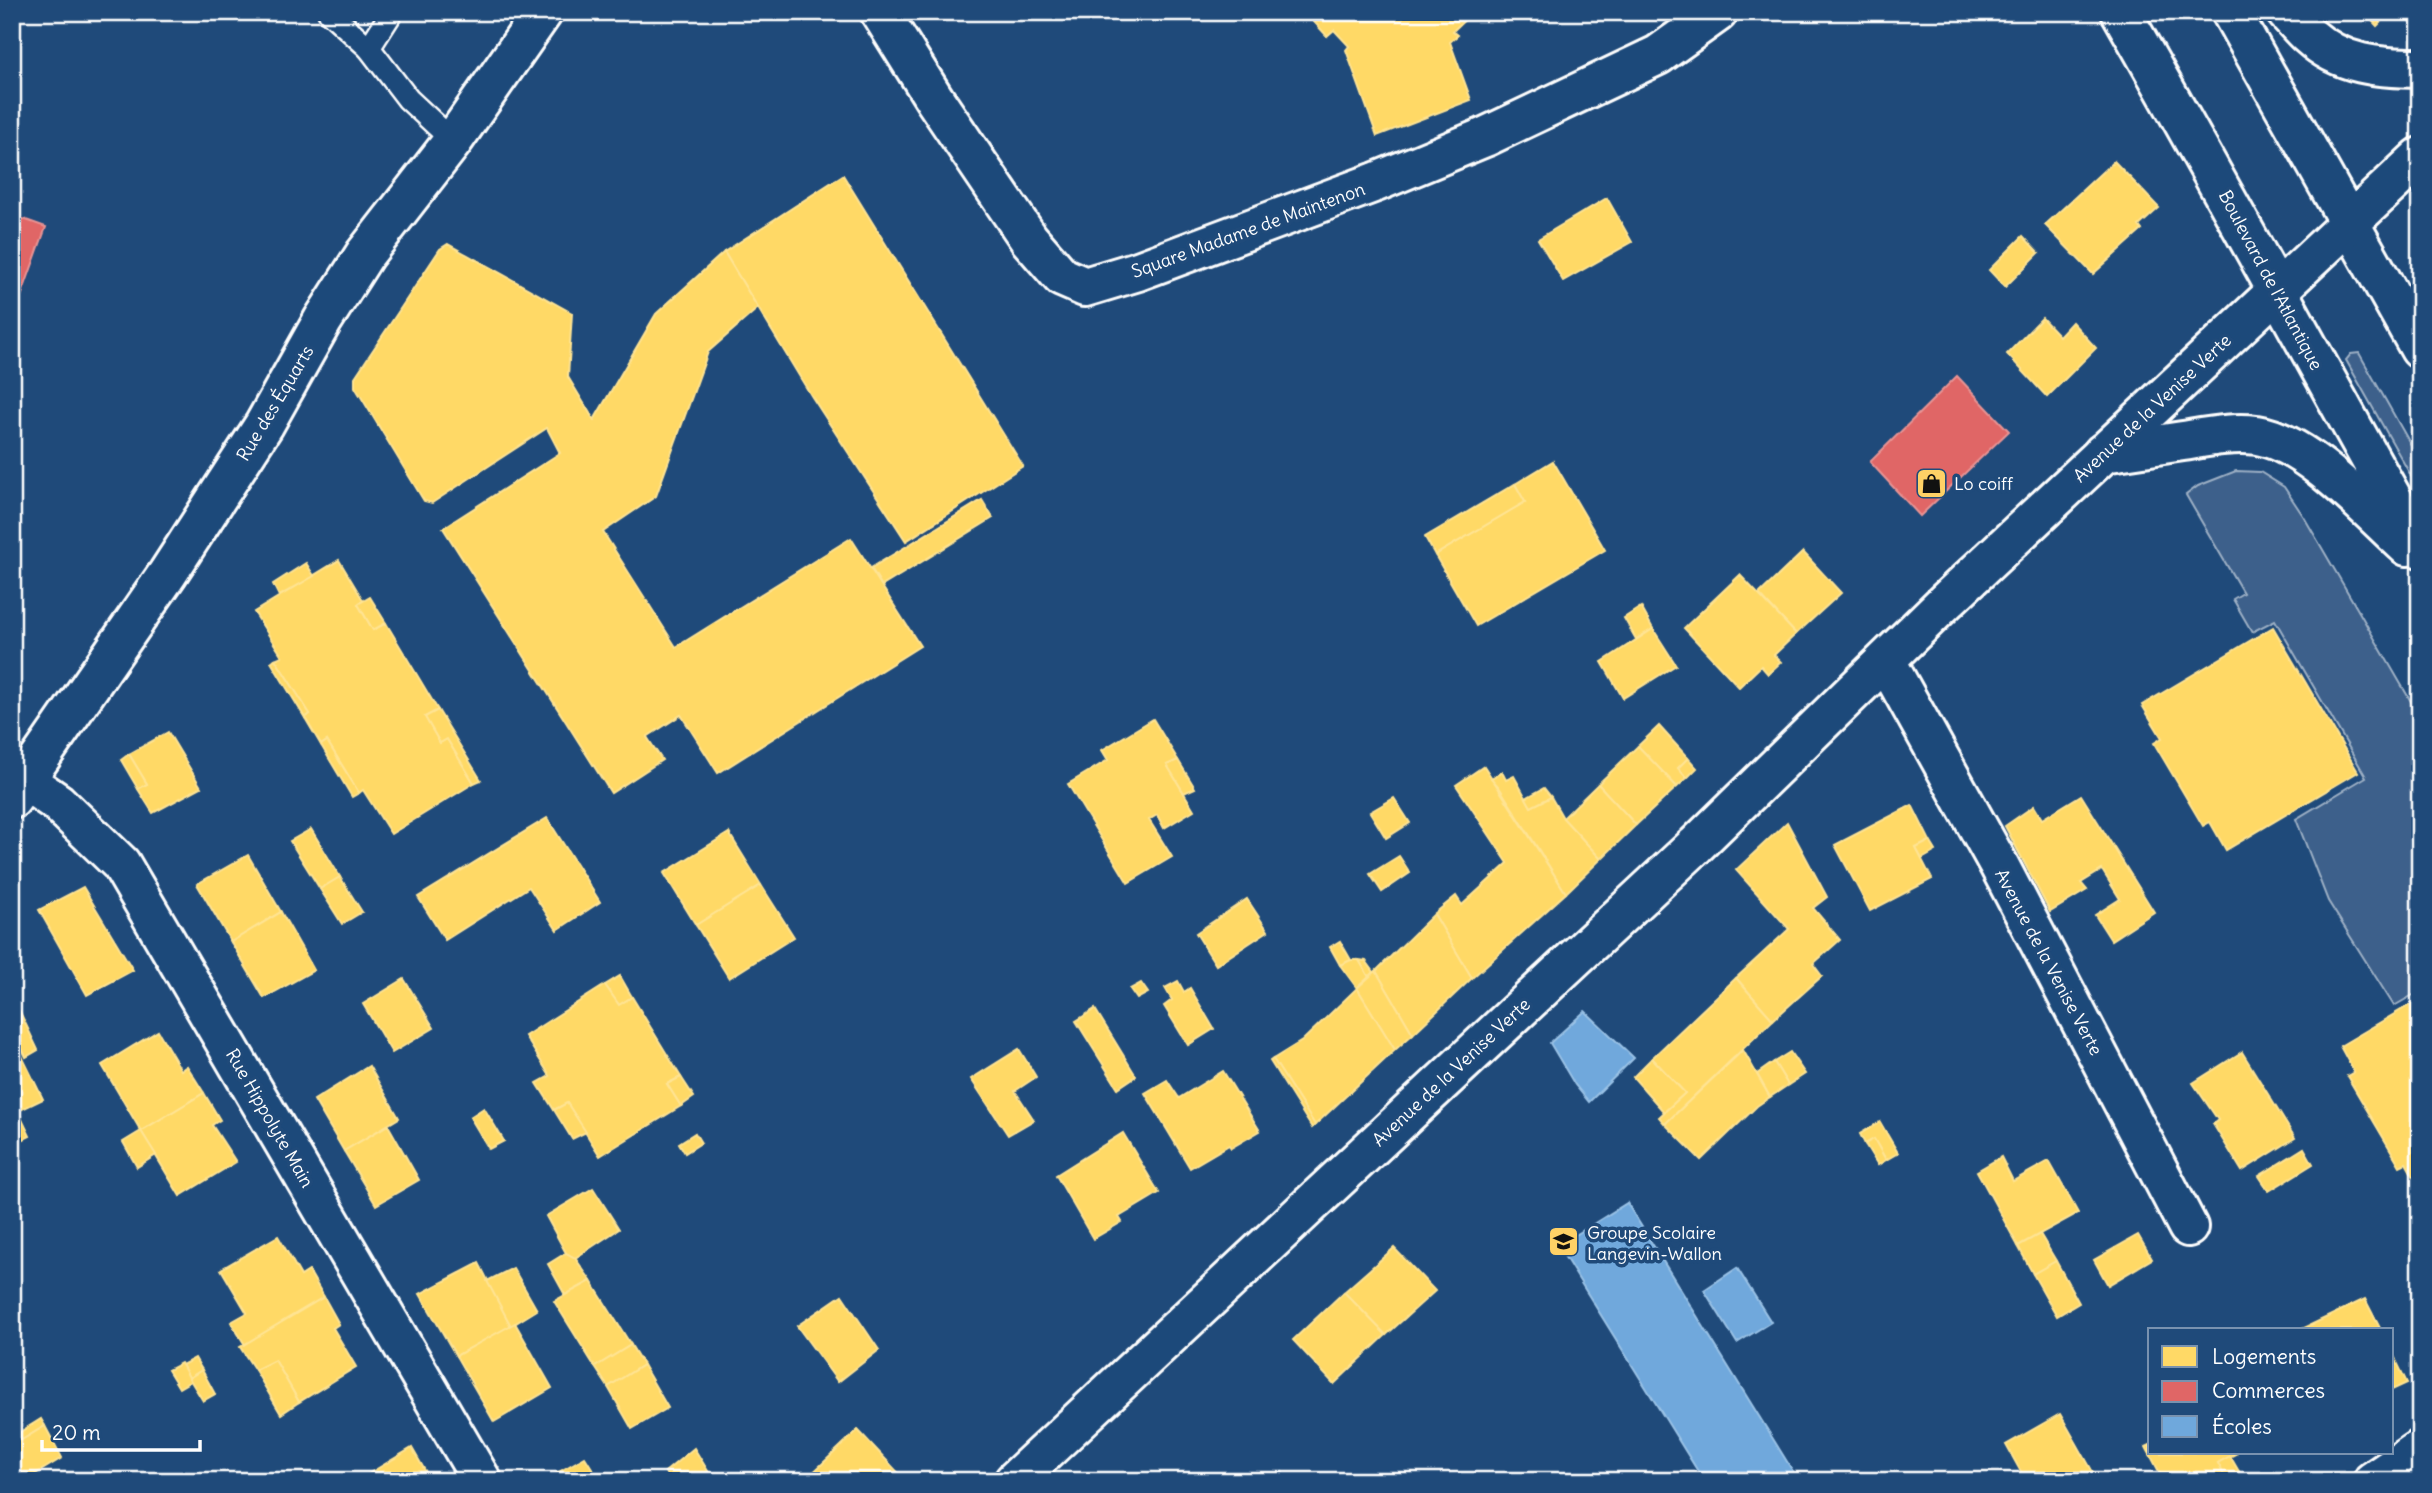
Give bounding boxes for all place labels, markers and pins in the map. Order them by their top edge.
shop icon: Lo coiff [1914,466,1948,500]
place label: Lo coiff [1954,472,2014,495]
place label: Groupe Scolaire Langevin-Wallon [1587,1221,1722,1265]
school or university icon: Groupe Scolaire Langevin-Wallon [1547,1225,1581,1259]

